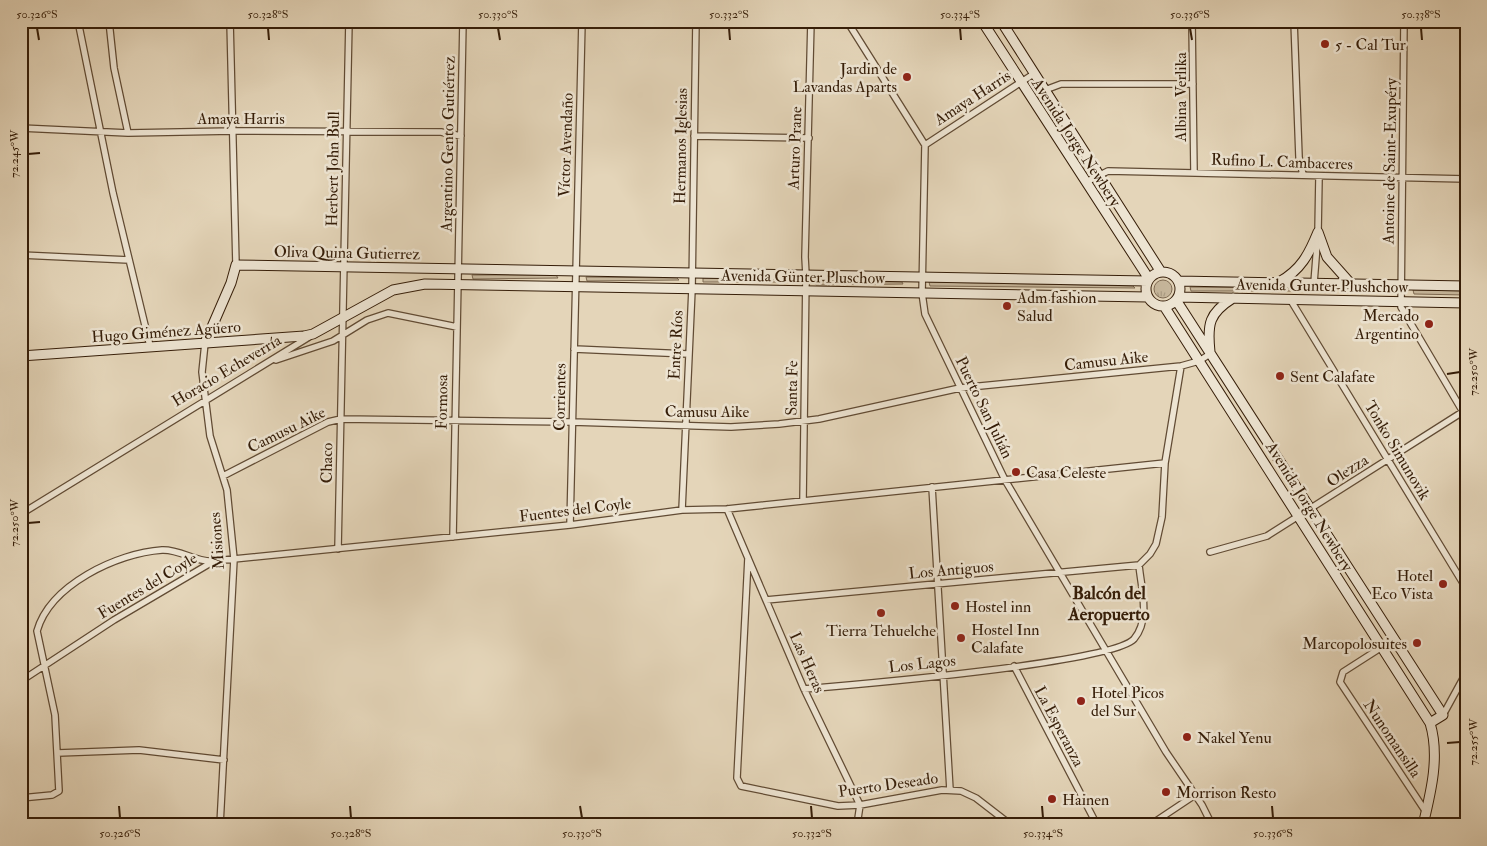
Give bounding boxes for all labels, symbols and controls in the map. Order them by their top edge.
text: 50.326°S [16,7,58,22]
text: 50.328°S [248,7,288,22]
text: 50.330°S [478,7,518,22]
text: 50.332°S [709,7,749,22]
text: 50.334°S [940,7,980,22]
text: 50.336°S [1170,7,1210,22]
text: 50.338°S [1401,7,1441,22]
place label: 5 - Cal Tur [1335,35,1406,55]
marker: 5 - Cal Tur [1319,38,1331,50]
street label: Albina Verlika [1171,52,1191,143]
street label: Argentino Gento Gutiérrez [436,56,460,233]
place label: Jardin de Lavandas Aparts [793,59,897,98]
street label: Amaya Harris [930,66,1015,131]
marker: Jardin de Lavandas Aparts [901,71,913,83]
street label: Avenida Jorge Newbery [1026,74,1126,212]
street label: Antoine de Saint-Exupéry [1379,77,1402,245]
street label: Hermanos Iglesias [670,88,692,204]
street label: Víctor Avendaño [554,92,578,198]
street label: Arturo Prane [784,106,806,191]
street label: Amaya Harris [196,109,285,129]
street label: Herbert John Bull [322,111,345,227]
text: 72.245°W [7,129,22,178]
street label: Rufino L. Cambaceres [1211,150,1353,174]
street label: Oliva Quina Gutierrez [274,242,421,264]
street label: Avenida Günter Pluschow [720,266,886,288]
street label: Avenida Gunter Plushchow [1235,274,1409,298]
place label: Adm fashion Salud [1016,288,1097,326]
marker: Adm fashion Salud [1001,300,1013,312]
place label: Mercado Argentino [1354,306,1419,344]
street label: Entre Ríos [664,310,688,380]
street label: Hugo Giménez Agüero [91,317,242,347]
marker: Mercado Argentino [1423,318,1435,330]
street label: Horacio Echeverría [168,330,285,411]
street label: Camusu Aike [1063,347,1149,375]
text: 72.250°W [1466,347,1481,396]
street label: Puerto San Julián [950,353,1017,462]
street label: Santa Fe [782,360,802,416]
street label: Corrientes [549,363,571,431]
place label: Sent Calafate [1290,367,1375,387]
marker: Sent Calafate [1274,370,1286,382]
street label: Formosa [432,374,452,430]
street label: Tonko Simunovik [1360,397,1435,504]
street label: Camusu Aike [244,402,329,457]
street label: Camusu Aike [665,402,750,422]
street label: Avenida Jorge Newbery [1260,437,1358,576]
street label: Chaco [317,442,337,484]
street label: Olezza [1323,450,1373,492]
place label: Casa Celeste [1026,463,1106,483]
marker: Casa Celeste [1010,466,1022,478]
street label: Fuentes del Coyle [518,493,633,527]
text: 72.250°W [7,498,22,547]
street label: Misiones [205,512,229,570]
street label: Fuentes del Coyle [94,548,201,623]
street label: Los Antiguos [908,556,995,584]
place label: Hotel Eco Vista [1371,566,1433,604]
marker: Hotel Eco Vista [1437,578,1449,590]
district label: Balcón del Aeropuerto [1067,582,1150,626]
place label: Hostel inn [965,597,1031,617]
marker: Hostel inn [949,600,961,612]
marker: Tierra Tehuelche [875,607,887,619]
place label: Hostel Inn Calafate [971,620,1039,658]
place label: Tierra Tehuelche [826,621,936,641]
street label: Las Heras [785,629,829,696]
marker: Hostel Inn Calafate [955,632,967,644]
place label: Marcopolosuites [1302,634,1407,655]
marker: Marcopolosuites [1411,637,1423,649]
street label: Los Lagos [888,651,957,677]
street label: La Esperanza [1029,683,1089,771]
place label: Hotel Picos del Sur [1091,683,1164,721]
marker: Hotel Picos del Sur [1075,695,1087,707]
street label: Nunomansilla [1359,696,1426,782]
text: 72.255°W [1466,718,1481,765]
place label: Nakel Yenu [1197,728,1272,748]
marker: Nakel Yenu [1181,731,1193,743]
street label: Puerto Deseado [837,768,940,802]
place label: Morrison Resto [1176,783,1277,803]
marker: Morrison Resto [1160,786,1172,798]
place label: Hainen [1062,790,1109,810]
marker: Hainen [1046,793,1058,805]
text: 50.326°S [99,826,141,841]
text: 50.328°S [331,826,371,841]
text: 50.330°S [562,826,602,841]
text: 50.332°S [792,826,832,841]
text: 50.334°S [1023,826,1063,841]
text: 50.336°S [1253,826,1293,841]

